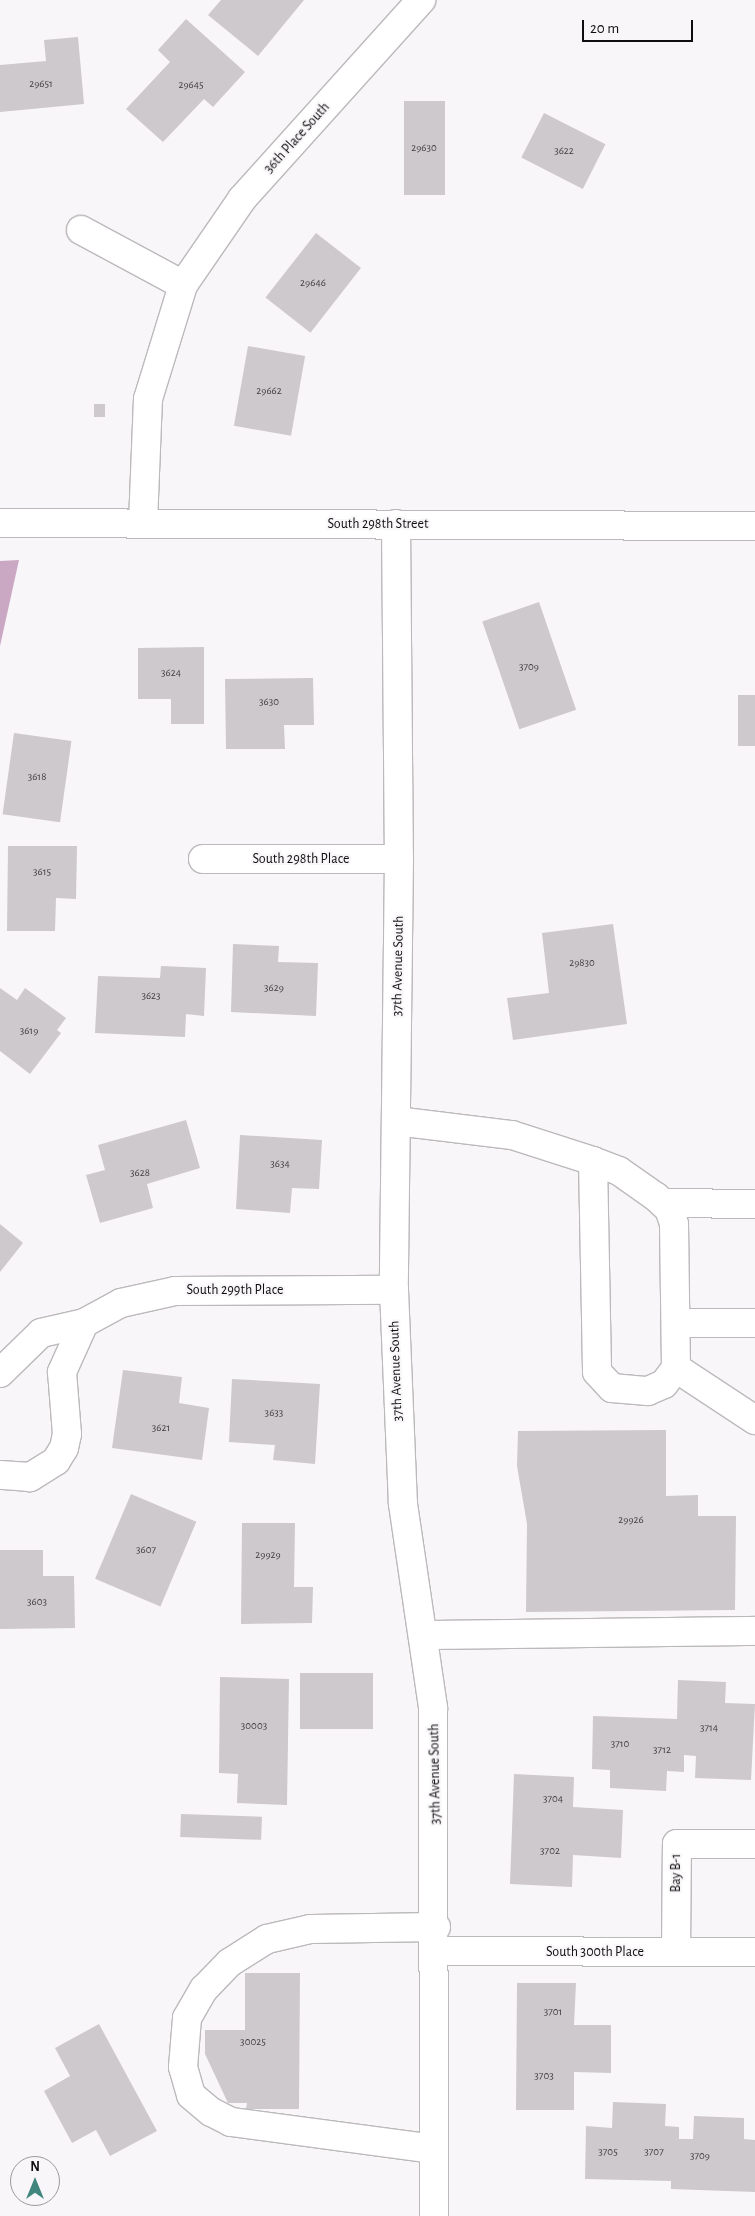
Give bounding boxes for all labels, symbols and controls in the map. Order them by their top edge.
scale bar [585,10,696,42]
text: 20 m [590,21,619,36]
house number: 29651 [29,77,53,91]
house number: 29645 [178,78,204,92]
street label: 36th Place South [261,99,333,177]
house number: 29630 [411,141,437,155]
house number: 3622 [554,144,574,158]
house number: 29646 [300,276,326,290]
house number: 29662 [256,384,282,398]
street label: South 298th Street [328,516,428,532]
house number: 3709 [519,660,539,674]
house number: 3624 [161,666,181,680]
house number: 3630 [259,695,279,709]
house number: 3618 [28,770,46,784]
street label: South 298th Place [252,851,350,867]
house number: 3615 [33,865,51,879]
street label: 37th Avenue South [389,915,407,1017]
house number: 29830 [569,956,595,970]
house number: 3629 [264,981,284,995]
house number: 3623 [141,989,161,1003]
house number: 3619 [20,1024,38,1038]
house number: 3634 [270,1157,290,1171]
house number: 3628 [130,1166,150,1180]
street label: South 299th Place [186,1282,284,1298]
street label: 37th Avenue South [386,1320,406,1422]
house number: 3633 [265,1406,283,1420]
house number: 3621 [152,1421,170,1435]
house number: 29926 [618,1513,644,1527]
house number: 3607 [136,1543,156,1557]
house number: 29929 [255,1548,281,1562]
house number: 3603 [27,1595,47,1609]
house number: 30003 [241,1719,267,1733]
house number: 3714 [700,1721,718,1735]
street label: 37th Avenue South [426,1723,444,1825]
house number: 3710 [611,1737,629,1751]
house number: 3712 [653,1743,671,1757]
house number: 3704 [543,1792,563,1806]
house number: 3702 [540,1844,560,1858]
street label: Bay B-1 [668,1854,684,1892]
street label: South 300th Place [546,1944,644,1960]
house number: 3701 [544,2005,562,2019]
house number: 30025 [240,2035,266,2049]
house number: 3703 [534,2069,554,2083]
house number: 3705 [598,2145,618,2159]
house number: 3707 [644,2145,664,2159]
house number: 3709 [690,2149,710,2163]
north arrow [10,2156,60,2206]
text: N [30,2160,40,2174]

